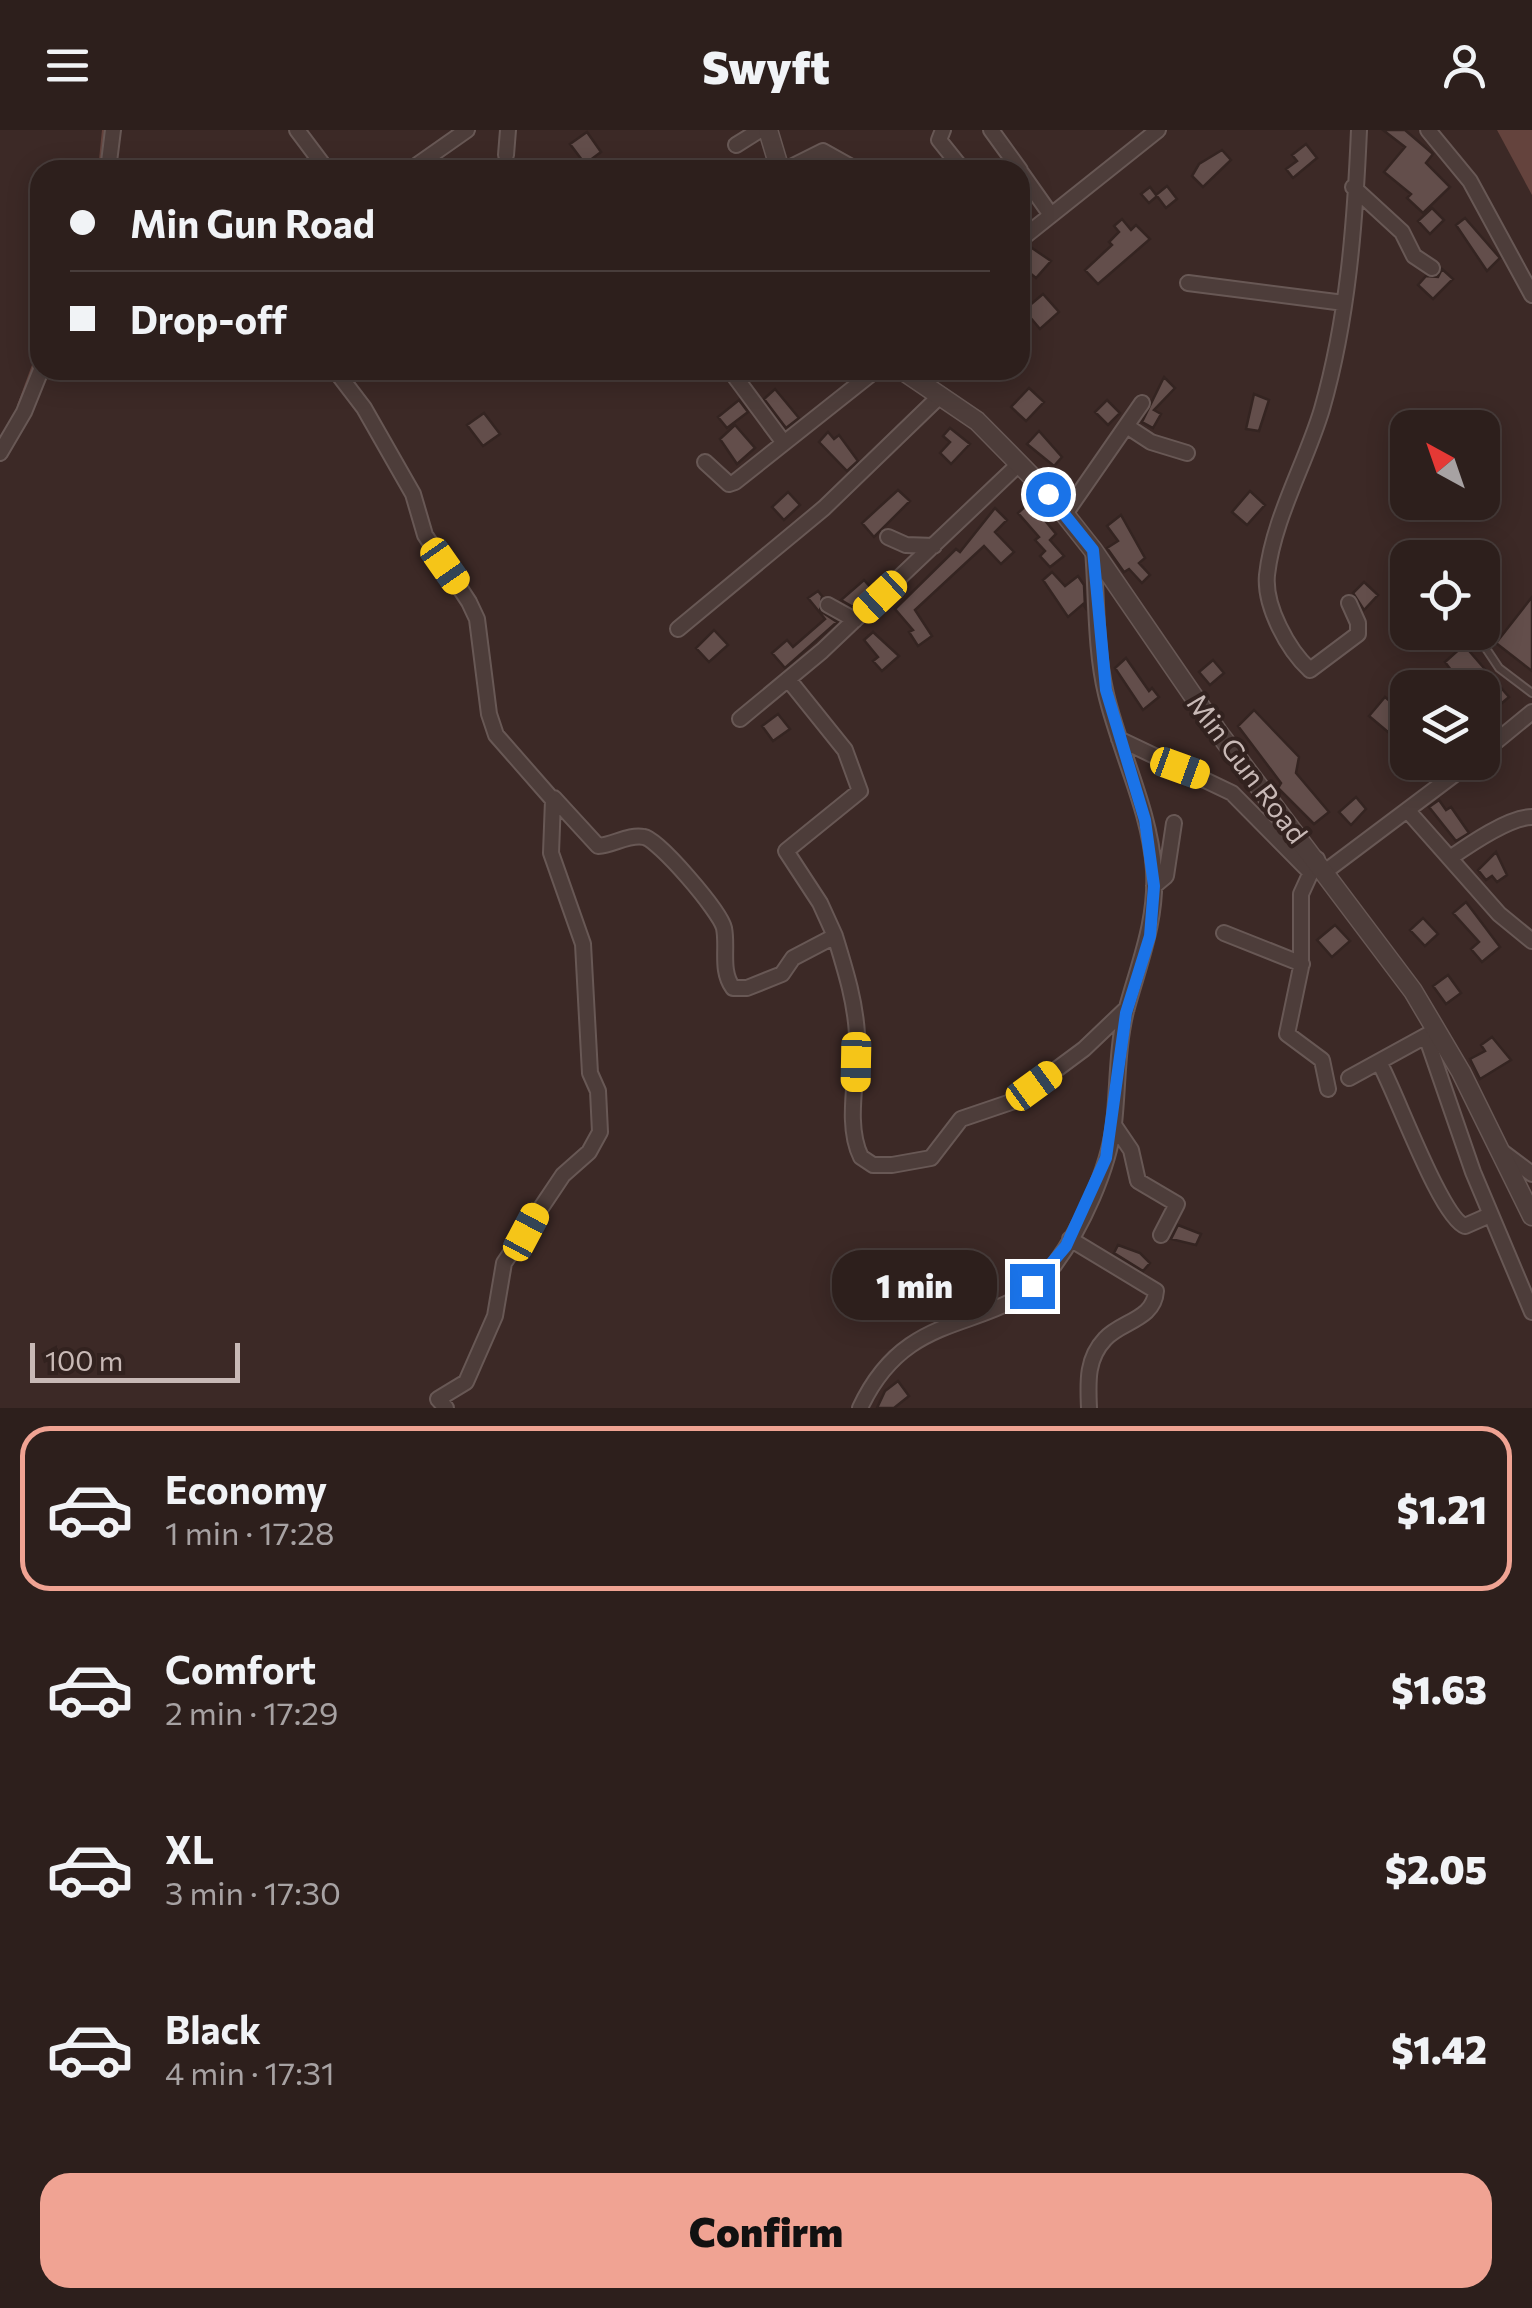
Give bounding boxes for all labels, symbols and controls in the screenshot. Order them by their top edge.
icon: menu [40,38,95,93]
text: Swyft [702,38,830,93]
icon: person [1437,38,1492,93]
text: Min Gun Road [130,199,375,246]
text: Drop-off [130,295,287,342]
north arrow [1390,410,1500,520]
map controls [1390,410,1500,780]
route start [1026,472,1071,517]
car [416,533,474,599]
button: locate [1390,540,1500,650]
car [848,566,912,628]
button: layers [1390,670,1500,780]
street label: Min Gun Road [1181,687,1315,849]
car [1147,744,1213,792]
car [840,1032,872,1092]
car [1001,1056,1067,1116]
car [499,1198,553,1266]
callout: 1 min [832,1251,997,1321]
route end [1010,1264,1055,1309]
text: 1 min [876,1265,953,1305]
scale bar [30,1338,240,1382]
text: 100 m [45,1343,123,1377]
icon: car [45,1464,135,1554]
text: Economy [165,1465,327,1512]
text: $1.21 [1397,1485,1487,1532]
text: 1 min · 17:28 [165,1512,334,1552]
icon: car [45,1644,135,1734]
text: Comfort [165,1645,316,1692]
text: $1.63 [1391,1665,1487,1712]
text: 2 min · 17:29 [165,1692,338,1732]
icon: car [45,1824,135,1914]
text: XL [165,1825,214,1872]
text: $2.05 [1385,1845,1487,1892]
text: 3 min · 17:30 [165,1872,341,1912]
icon: car [45,2004,135,2094]
text: Black [165,2005,261,2052]
text: $1.42 [1391,2025,1487,2072]
text: 4 min · 17:31 [165,2052,335,2092]
button: Confirm [40,2173,1492,2288]

